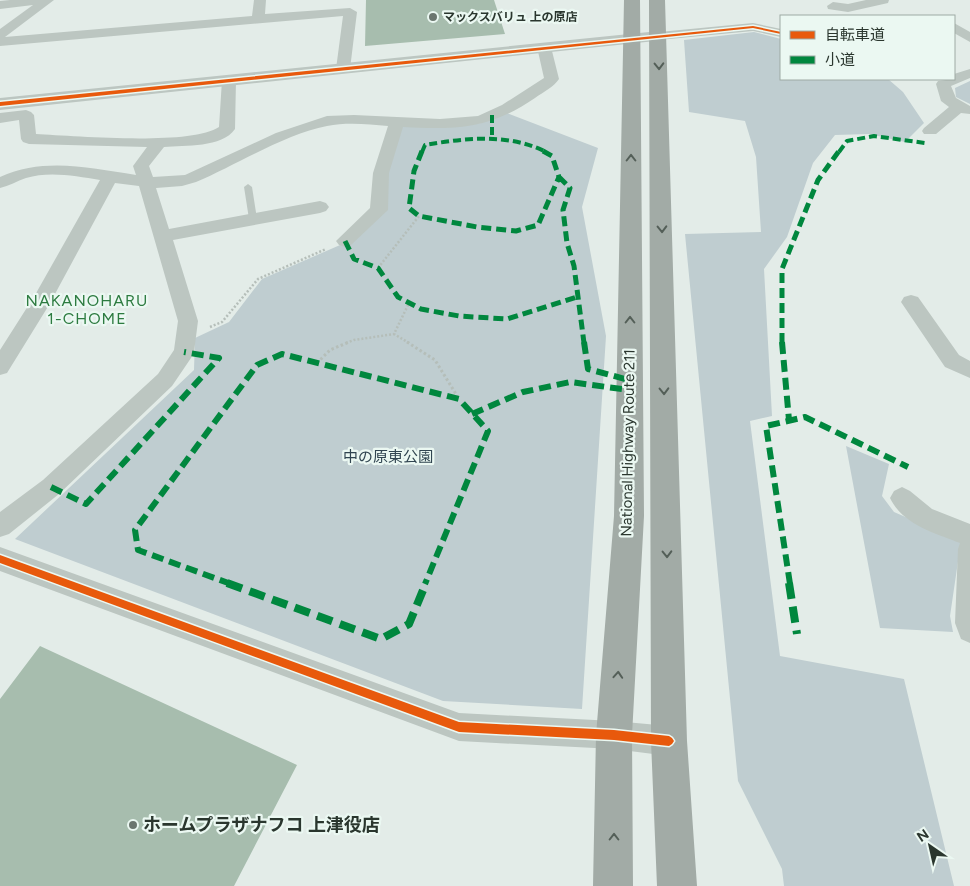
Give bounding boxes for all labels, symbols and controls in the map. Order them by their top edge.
place label: マックスバリュ 上の原店 [443,10,578,24]
marker: マックスバリュ 上の原店 [427,11,439,23]
legend [780,15,955,80]
text: 自転車道 [825,26,885,44]
text: 小道 [825,51,855,69]
one-way arrow [654,62,664,70]
one-way arrow [626,153,636,161]
one-way arrow [657,225,667,233]
district label: NAKANOHARU 1-CHOME [26,291,148,328]
one-way arrow [625,316,635,324]
street label: National Highway Route 211 [617,349,639,537]
one-way arrow [659,388,669,395]
park label: 中の原東公園 [343,448,433,466]
one-way arrow [661,550,672,558]
one-way arrow [613,671,624,679]
place label: ホームプラザナフコ 上津役店 [143,814,380,836]
marker: ホームプラザナフコ 上津役店 [127,819,139,831]
north arrow [905,821,955,871]
text: N [914,826,932,846]
one-way arrow [608,833,619,841]

